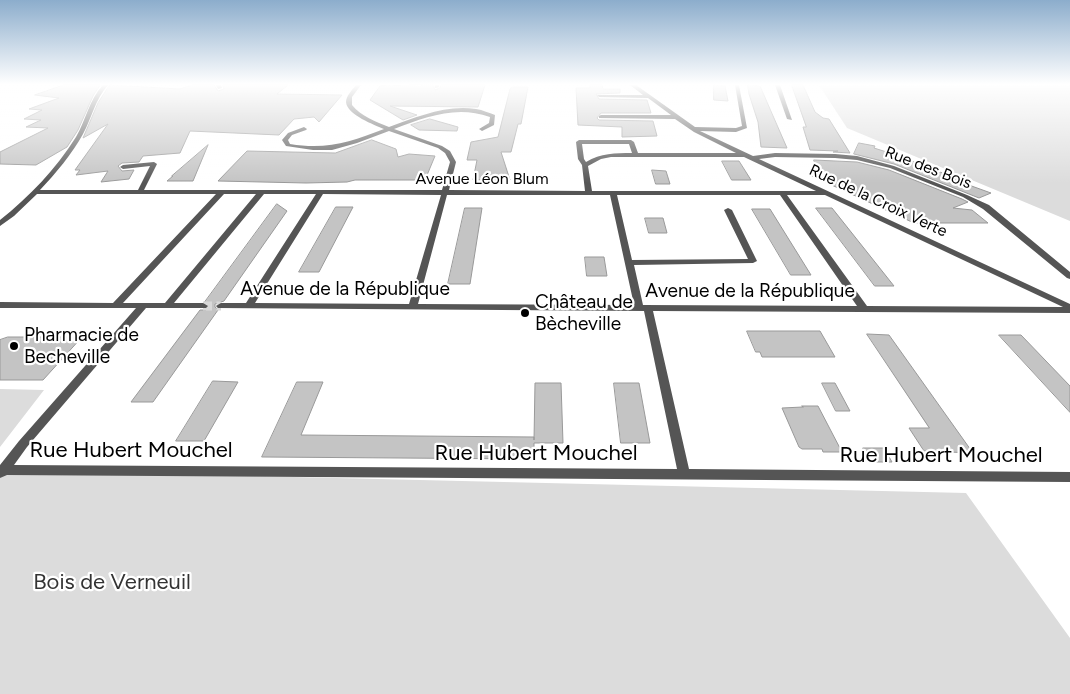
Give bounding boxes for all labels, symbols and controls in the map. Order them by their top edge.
street label: Rue des Bois [882,143,974,193]
street label: Rue de la Croix Verte [806,161,950,241]
street label: Avenue Léon Blum [415,169,549,189]
street label: Avenue de la République [240,278,450,300]
street label: Avenue de la République [645,280,855,302]
place label: Château de Bècheville [535,291,633,335]
marker: Château de Bècheville [519,307,531,319]
place label: Pharmacie de Becheville [24,324,139,368]
marker: Pharmacie de Becheville [8,340,20,352]
street label: Rue Hubert Mouchel [29,438,233,464]
street label: Rue Hubert Mouchel [434,441,638,467]
street label: Rue Hubert Mouchel [839,443,1043,469]
park label: Bois de Verneuil [33,570,191,596]

